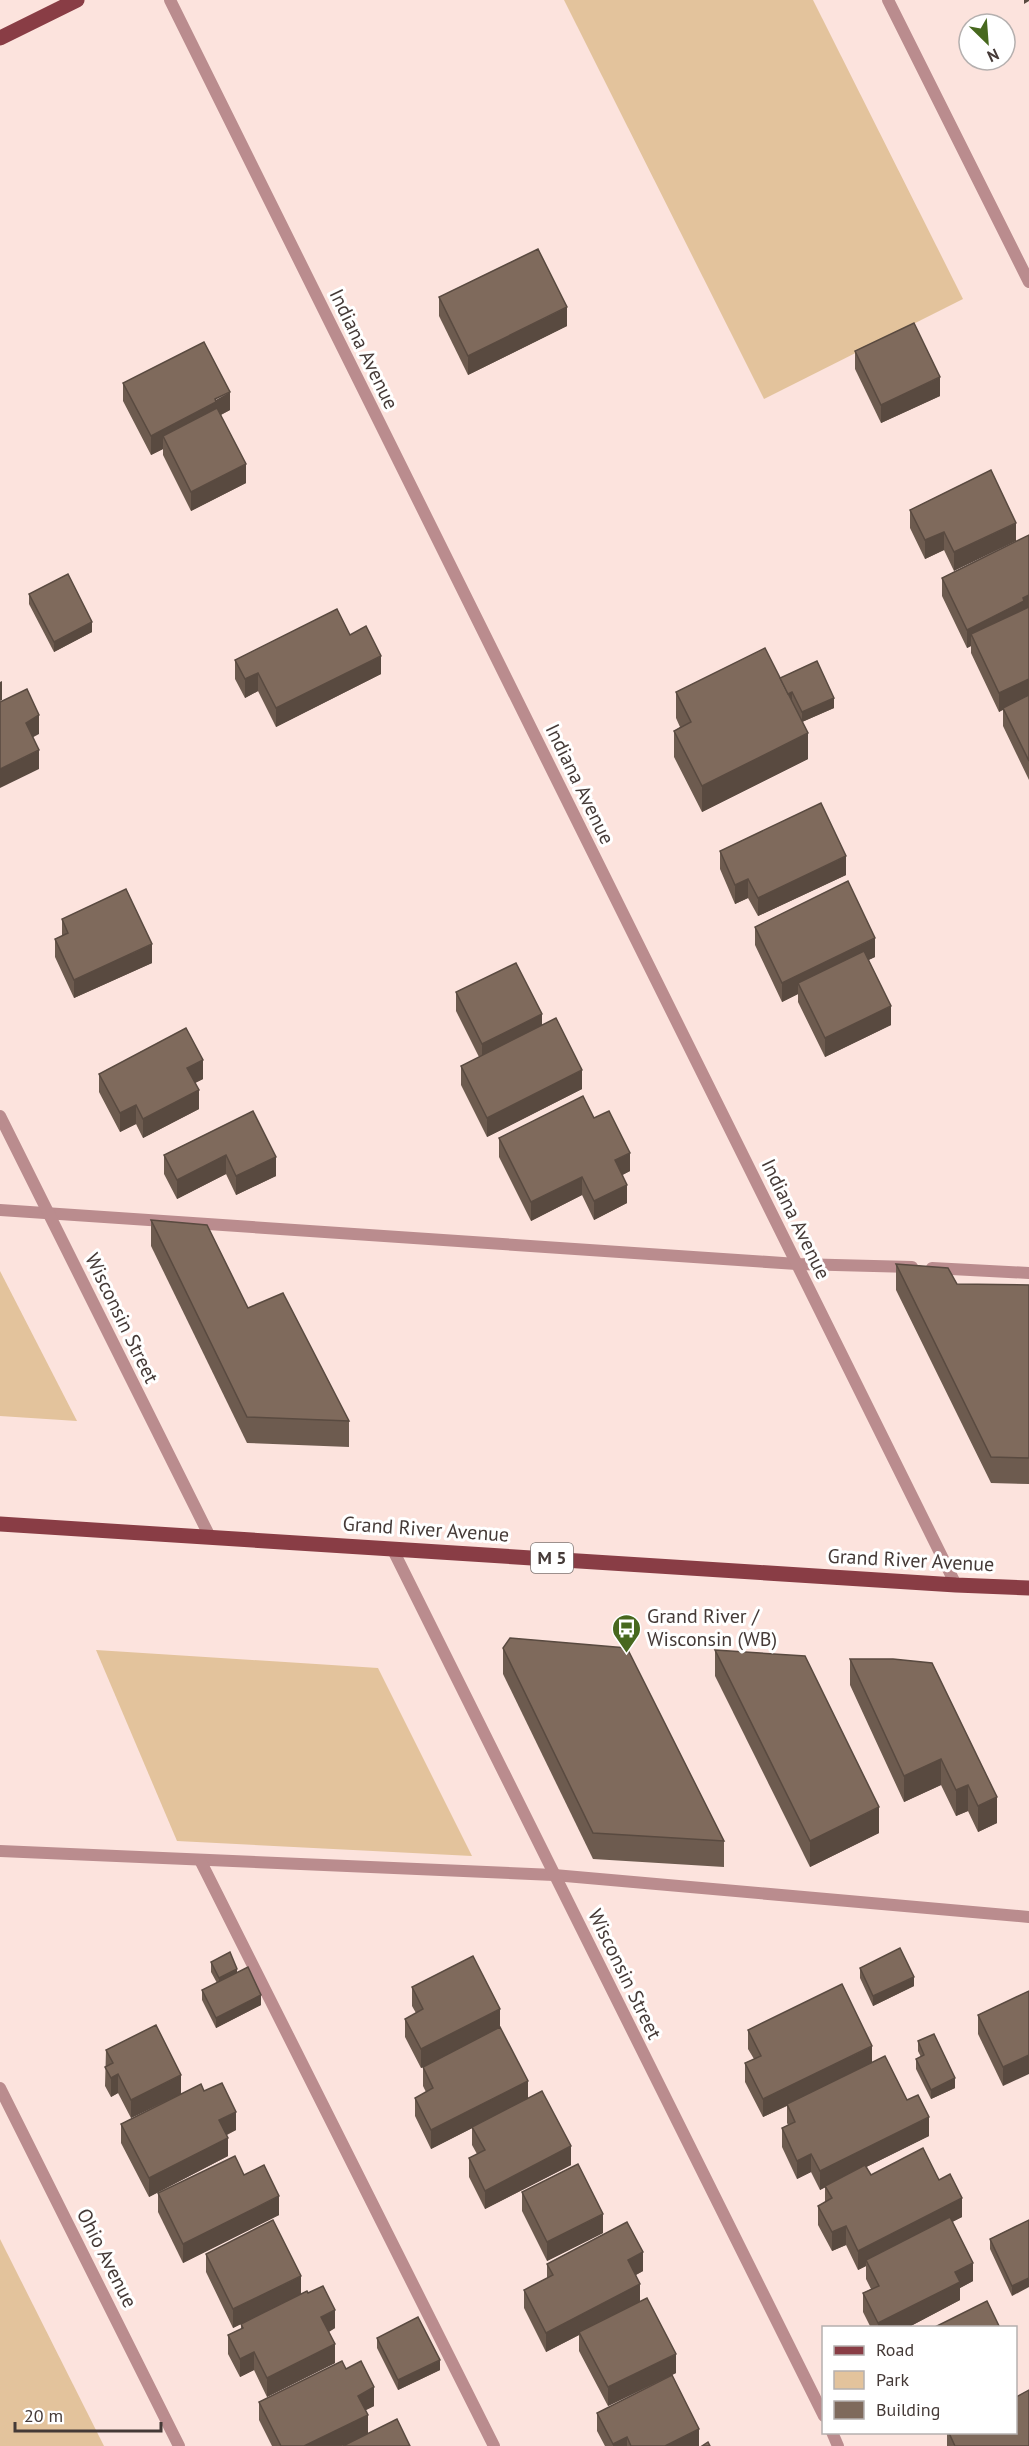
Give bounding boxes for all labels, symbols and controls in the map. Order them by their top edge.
north arrow [957,12,1017,72]
text: N [984,44,1002,67]
street label: Indiana Avenue [324,285,404,413]
street label: Indiana Avenue [540,720,620,848]
street label: Indiana Avenue [756,1155,836,1283]
street label: Wisconsin Street [79,1249,165,1388]
street label: Grand River Avenue [342,1510,510,1548]
road number: M 5 [531,1543,573,1573]
street label: Grand River Avenue [827,1543,995,1577]
place label: Grand River / Wisconsin (WB) [647,1603,777,1652]
bus stop icon: Grand River / Wisconsin (WB) [610,1612,642,1654]
street label: Wisconsin Street [582,1905,668,2044]
street label: Ohio Avenue [71,2204,143,2312]
legend [822,2326,1017,2434]
text: Road [876,2338,914,2361]
text: Park [876,2368,909,2391]
scale bar [15,2395,160,2433]
text: Building [876,2398,940,2421]
text: 20 m [24,2404,63,2427]

